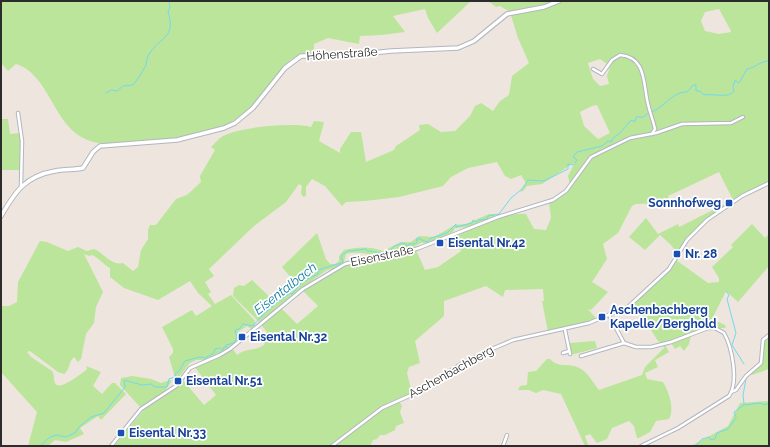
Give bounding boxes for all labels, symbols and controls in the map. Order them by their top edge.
street label: Höhenstraße [306,45,378,63]
place label: Sonnhofweg [648,196,721,210]
marker: Sonnhofweg [724,198,734,208]
place label: Eisental Nr.42 [448,236,526,250]
marker: Eisental Nr.42 [435,238,445,248]
street label: Eisenstraße [349,243,415,269]
place label: Nr. 28 [685,247,717,261]
marker: Nr. 28 [672,249,682,259]
water label: Eisentalbach [251,259,320,318]
place label: Aschenbachberg Kapelle/Berghold [610,303,717,331]
marker: Aschenbachberg Kapelle/Berghold [597,312,607,322]
place label: Eisental Nr.32 [250,330,327,344]
marker: Eisental Nr.32 [237,332,247,342]
street label: Aschenbachberg [406,343,496,401]
place label: Eisental Nr.51 [186,374,262,388]
marker: Eisental Nr.51 [173,376,183,386]
place label: Eisental Nr.33 [129,426,206,440]
marker: Eisental Nr.33 [116,428,126,438]

